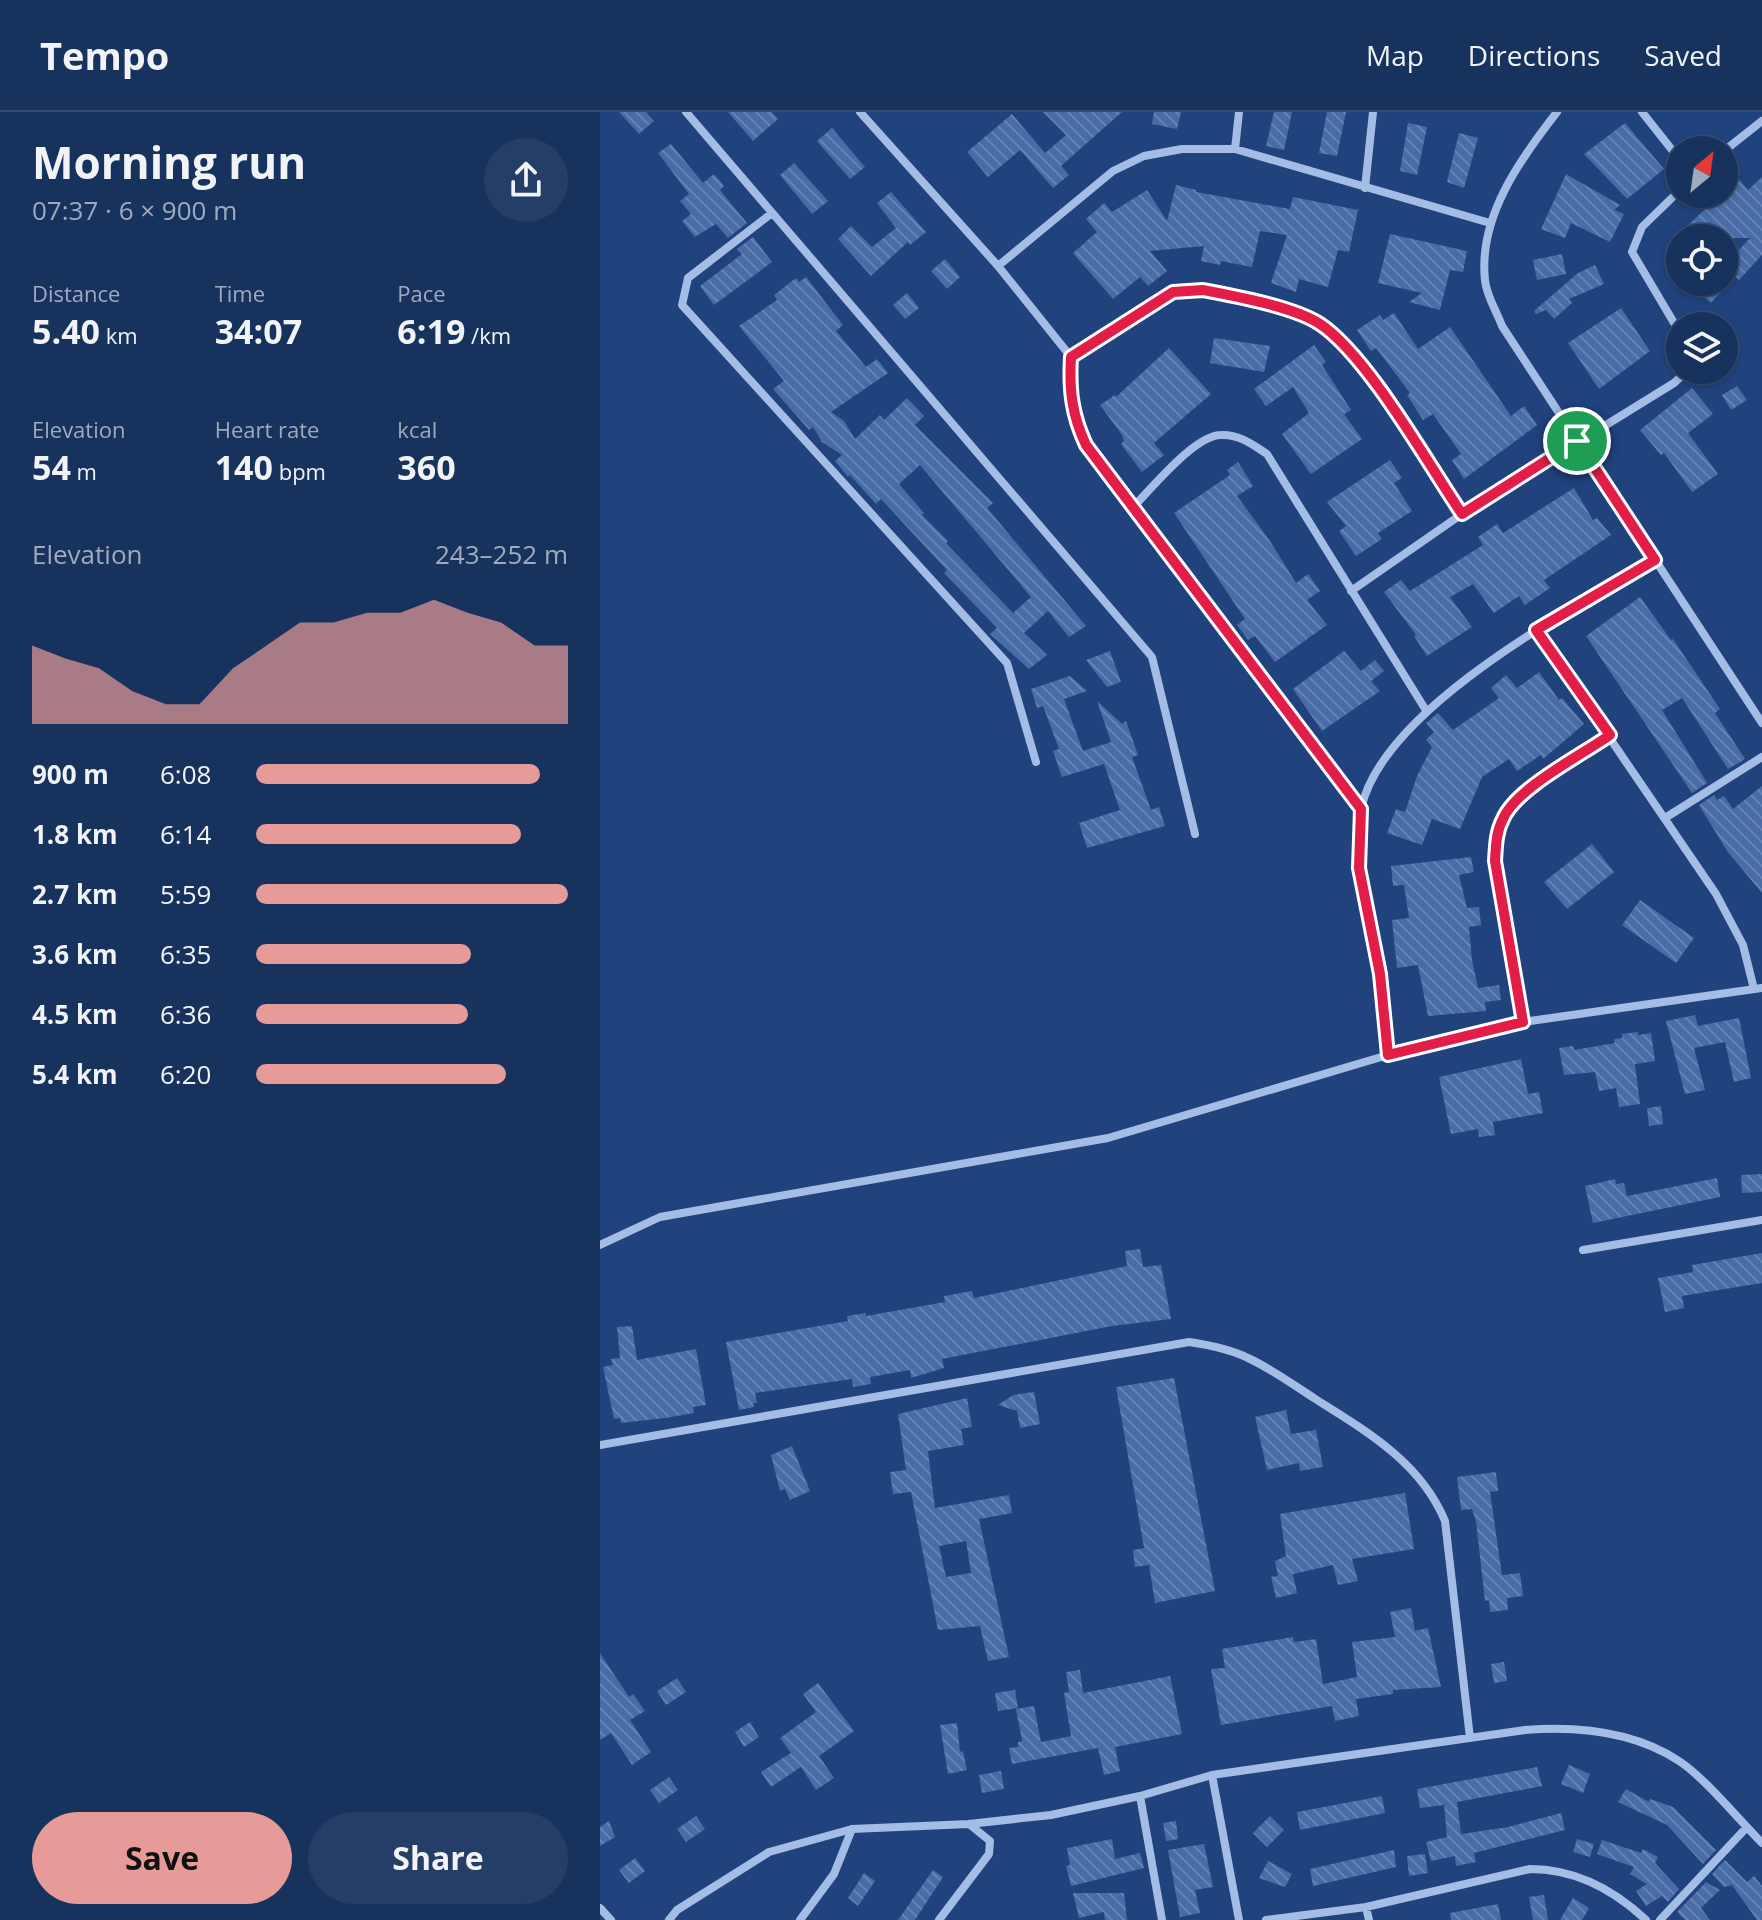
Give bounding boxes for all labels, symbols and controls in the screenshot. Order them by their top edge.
text: Tempo [40,29,169,81]
text: Map [1366,36,1424,74]
text: Directions [1468,36,1600,74]
text: Saved [1644,36,1722,74]
text: Morning run [32,132,306,192]
north arrow [1666,136,1738,208]
map controls [1666,136,1738,384]
button: share [484,138,568,222]
text: 07:37 · 6 × 900 m [32,192,237,228]
button: locate [1666,224,1738,296]
text: Distance [32,278,120,308]
text: Time [215,278,265,308]
text: Pace [397,278,446,308]
text: 5.40 [32,308,100,354]
text: 34:07 [215,308,302,354]
text: 6:19 [397,308,465,354]
button: layers [1666,312,1738,384]
text: km [100,320,138,350]
text: /km [465,320,511,350]
pin [1543,407,1611,475]
text: Elevation [32,414,125,444]
text: Heart rate [215,414,319,444]
text: kcal [397,414,437,444]
icon: arrive [1555,419,1599,463]
text: 54 [32,444,71,490]
text: 140 [215,444,273,490]
text: 360 [397,444,456,490]
text: m [71,456,97,486]
text: bpm [273,456,326,486]
text: Elevation [32,536,142,572]
text: 243–252 m [435,536,568,572]
text: 900 m [32,756,109,792]
text: 6:08 [160,756,211,792]
text: 1.8 km [32,816,118,852]
text: 6:14 [160,816,211,852]
text: 2.7 km [32,876,118,912]
text: 5:59 [160,876,211,912]
text: 3.6 km [32,936,118,972]
text: 6:35 [160,936,211,972]
text: 4.5 km [32,996,118,1032]
text: 6:36 [160,996,211,1032]
text: 5.4 km [32,1056,118,1092]
text: 6:20 [160,1056,211,1092]
button: Save [32,1812,292,1904]
button: Share [308,1812,568,1904]

